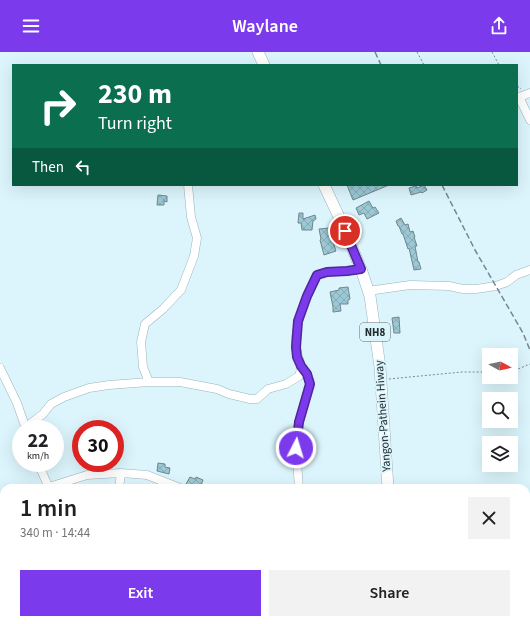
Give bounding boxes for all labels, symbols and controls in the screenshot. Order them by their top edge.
text: Waylane [232,14,298,39]
icon: menu [20,15,42,37]
icon: share [488,15,510,37]
text: 230 m [98,74,172,114]
icon: right [32,80,84,132]
text: Turn right [98,111,172,136]
icon: left [72,156,94,178]
text: Then [32,157,64,178]
pin [328,214,362,248]
icon: arrive [334,220,356,242]
road number: NH8 [360,323,390,341]
north arrow [482,348,518,384]
map controls [482,348,518,472]
street label: Yangon-Pathein Hiway [371,359,395,473]
button: search [482,392,518,428]
speed limit sign: 30 [72,420,124,472]
text: 22 [27,427,49,455]
position arrow [275,427,317,469]
button: layers [482,436,518,472]
text: km/h [27,449,49,463]
text: 1 min [20,491,77,526]
button: close [468,497,510,539]
text: 340 m · 14:44 [20,524,90,542]
button: Exit [20,570,261,616]
button: Share [269,570,510,616]

